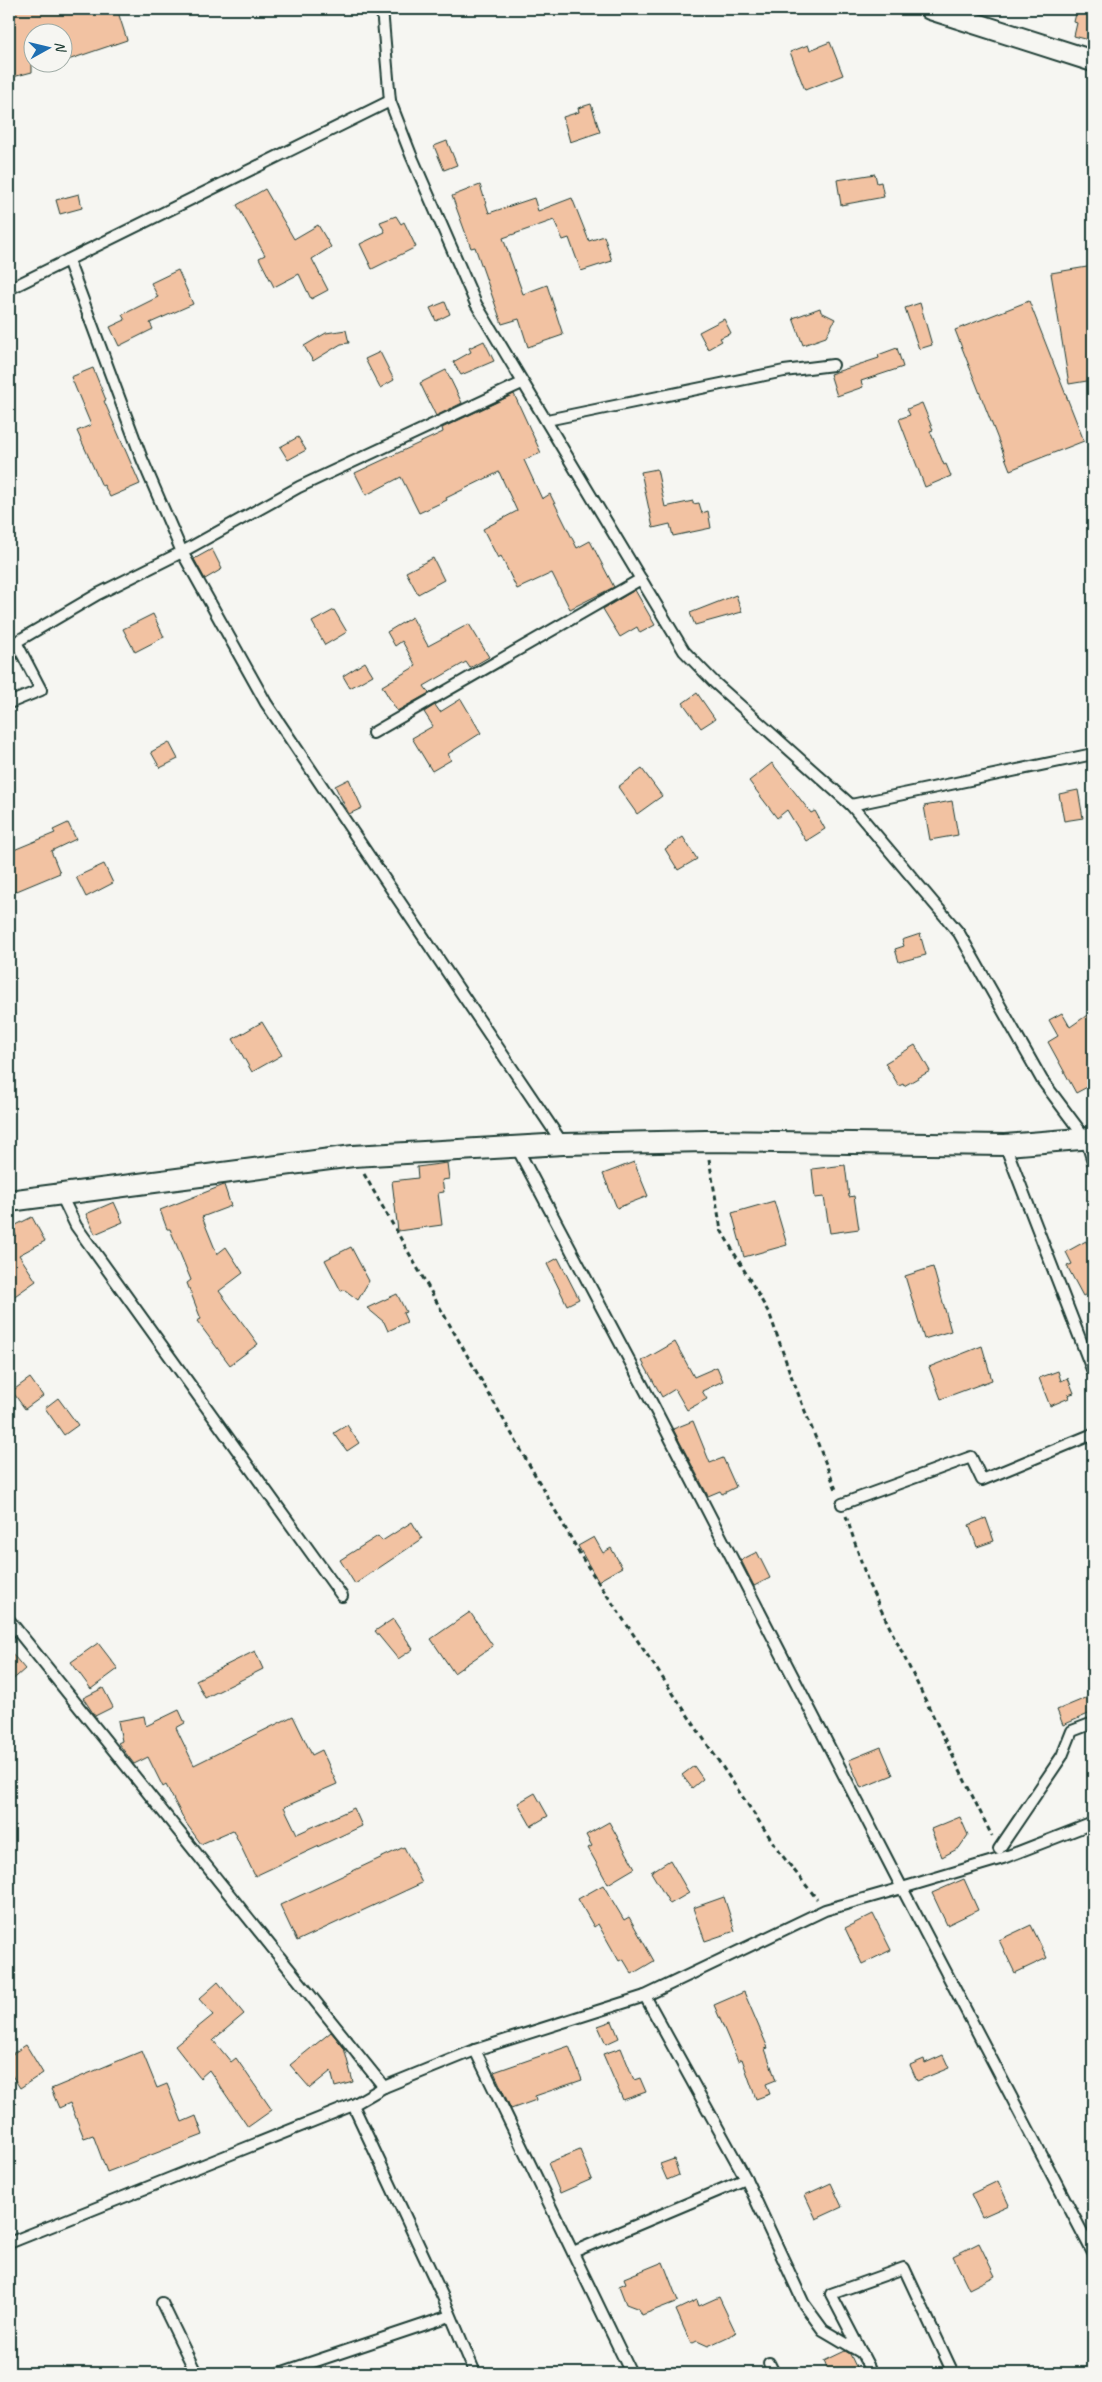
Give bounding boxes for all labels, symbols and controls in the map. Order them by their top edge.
north arrow [22,22,72,72]
text: N [51,41,70,54]

